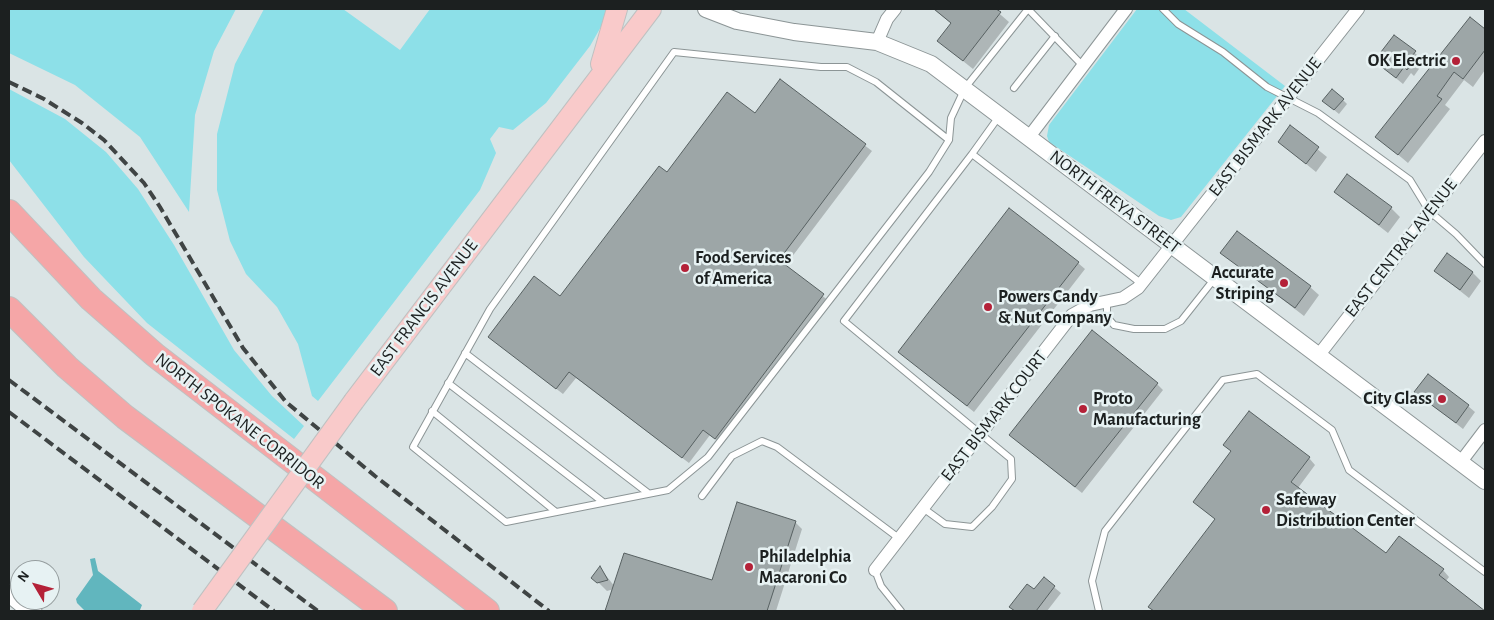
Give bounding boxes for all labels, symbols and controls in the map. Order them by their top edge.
place label: OK Electric [1368,50,1446,72]
street label: EAST BISMARK AVENUE [1204,53,1326,201]
marker: OK Electric [1450,55,1462,67]
street label: NORTH FREYA STREET [1045,146,1185,258]
street label: EAST CENTRAL AVENUE [1340,174,1462,322]
street label: EAST FRANCIS AVENUE [365,235,483,381]
place label: Food Services of America [695,247,791,290]
marker: Food Services of America [679,262,691,274]
place label: Accurate Striping [1211,262,1274,304]
marker: Accurate Striping [1278,277,1290,289]
place label: Powers Candy & Nut Company [998,286,1112,328]
marker: Powers Candy & Nut Company [982,301,994,313]
street label: EAST BISMARK COURT [936,346,1052,486]
street label: NORTH SPOKANE CORRIDOR [151,348,329,494]
place label: Proto Manufacturing [1093,388,1201,430]
place label: City Glass [1363,388,1432,410]
marker: City Glass [1436,393,1448,405]
marker: Proto Manufacturing [1077,403,1089,415]
place label: Safeway Distribution Center [1276,489,1415,532]
marker: Safeway Distribution Center [1260,504,1272,516]
place label: Philadelphia Macaroni Co [759,546,851,588]
north arrow [10,560,60,610]
marker: Philadelphia Macaroni Co [743,561,755,573]
text: N [15,568,32,585]

